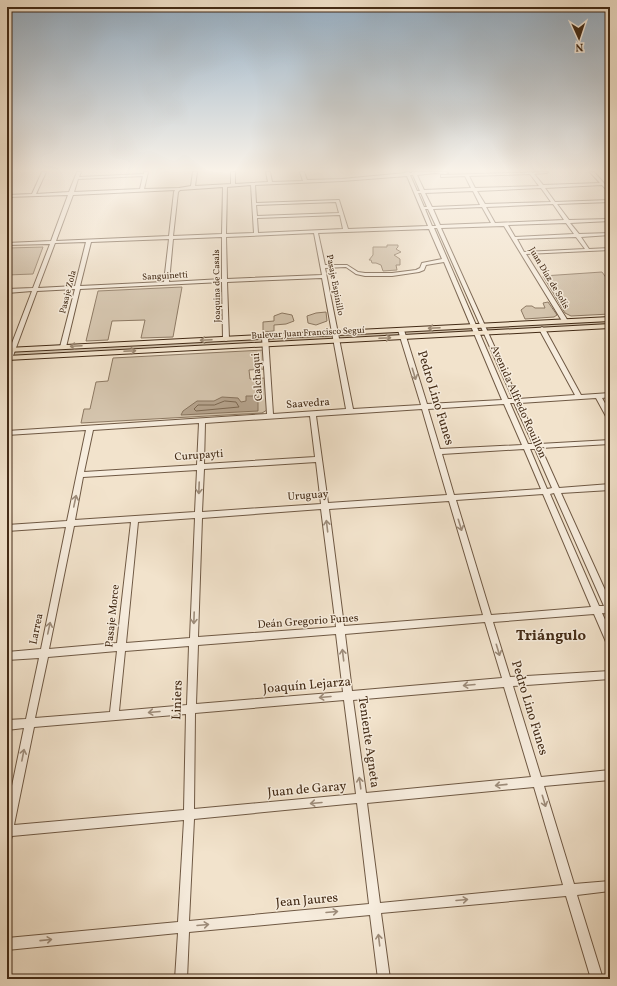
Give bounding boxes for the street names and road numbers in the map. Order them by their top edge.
street label: Juan Díaz de Solís [525,245,573,311]
street label: Joaquina de Casals [210,249,224,323]
street label: Pasaje Espinillo [323,253,347,317]
street label: Pasaje Zola [56,268,80,315]
street label: Sanguinetti [142,268,188,284]
street label: Bulevar Juan Francisco Seguí [251,324,365,342]
street label: Avenida Alfredo Rouillón [486,343,550,461]
street label: Pedro Lino Funes [412,349,458,448]
street label: Calchaqui [249,352,267,402]
street label: Saavedra [286,395,331,413]
street label: Curupayti [174,447,224,465]
street label: Uruguay [287,487,329,505]
street label: Pasaje Morce [102,584,124,648]
street label: Deán Gregorio Funes [257,611,359,633]
street label: Larrea [26,612,48,646]
street label: Pedro Lino Funes [506,659,552,758]
street label: Joaquín Lejarza [262,673,352,699]
street label: Liniers [168,679,188,720]
street label: Teniente Agneta [353,695,383,789]
street label: Juan de Garay [267,778,347,802]
street label: Jean Jaures [275,889,339,913]

